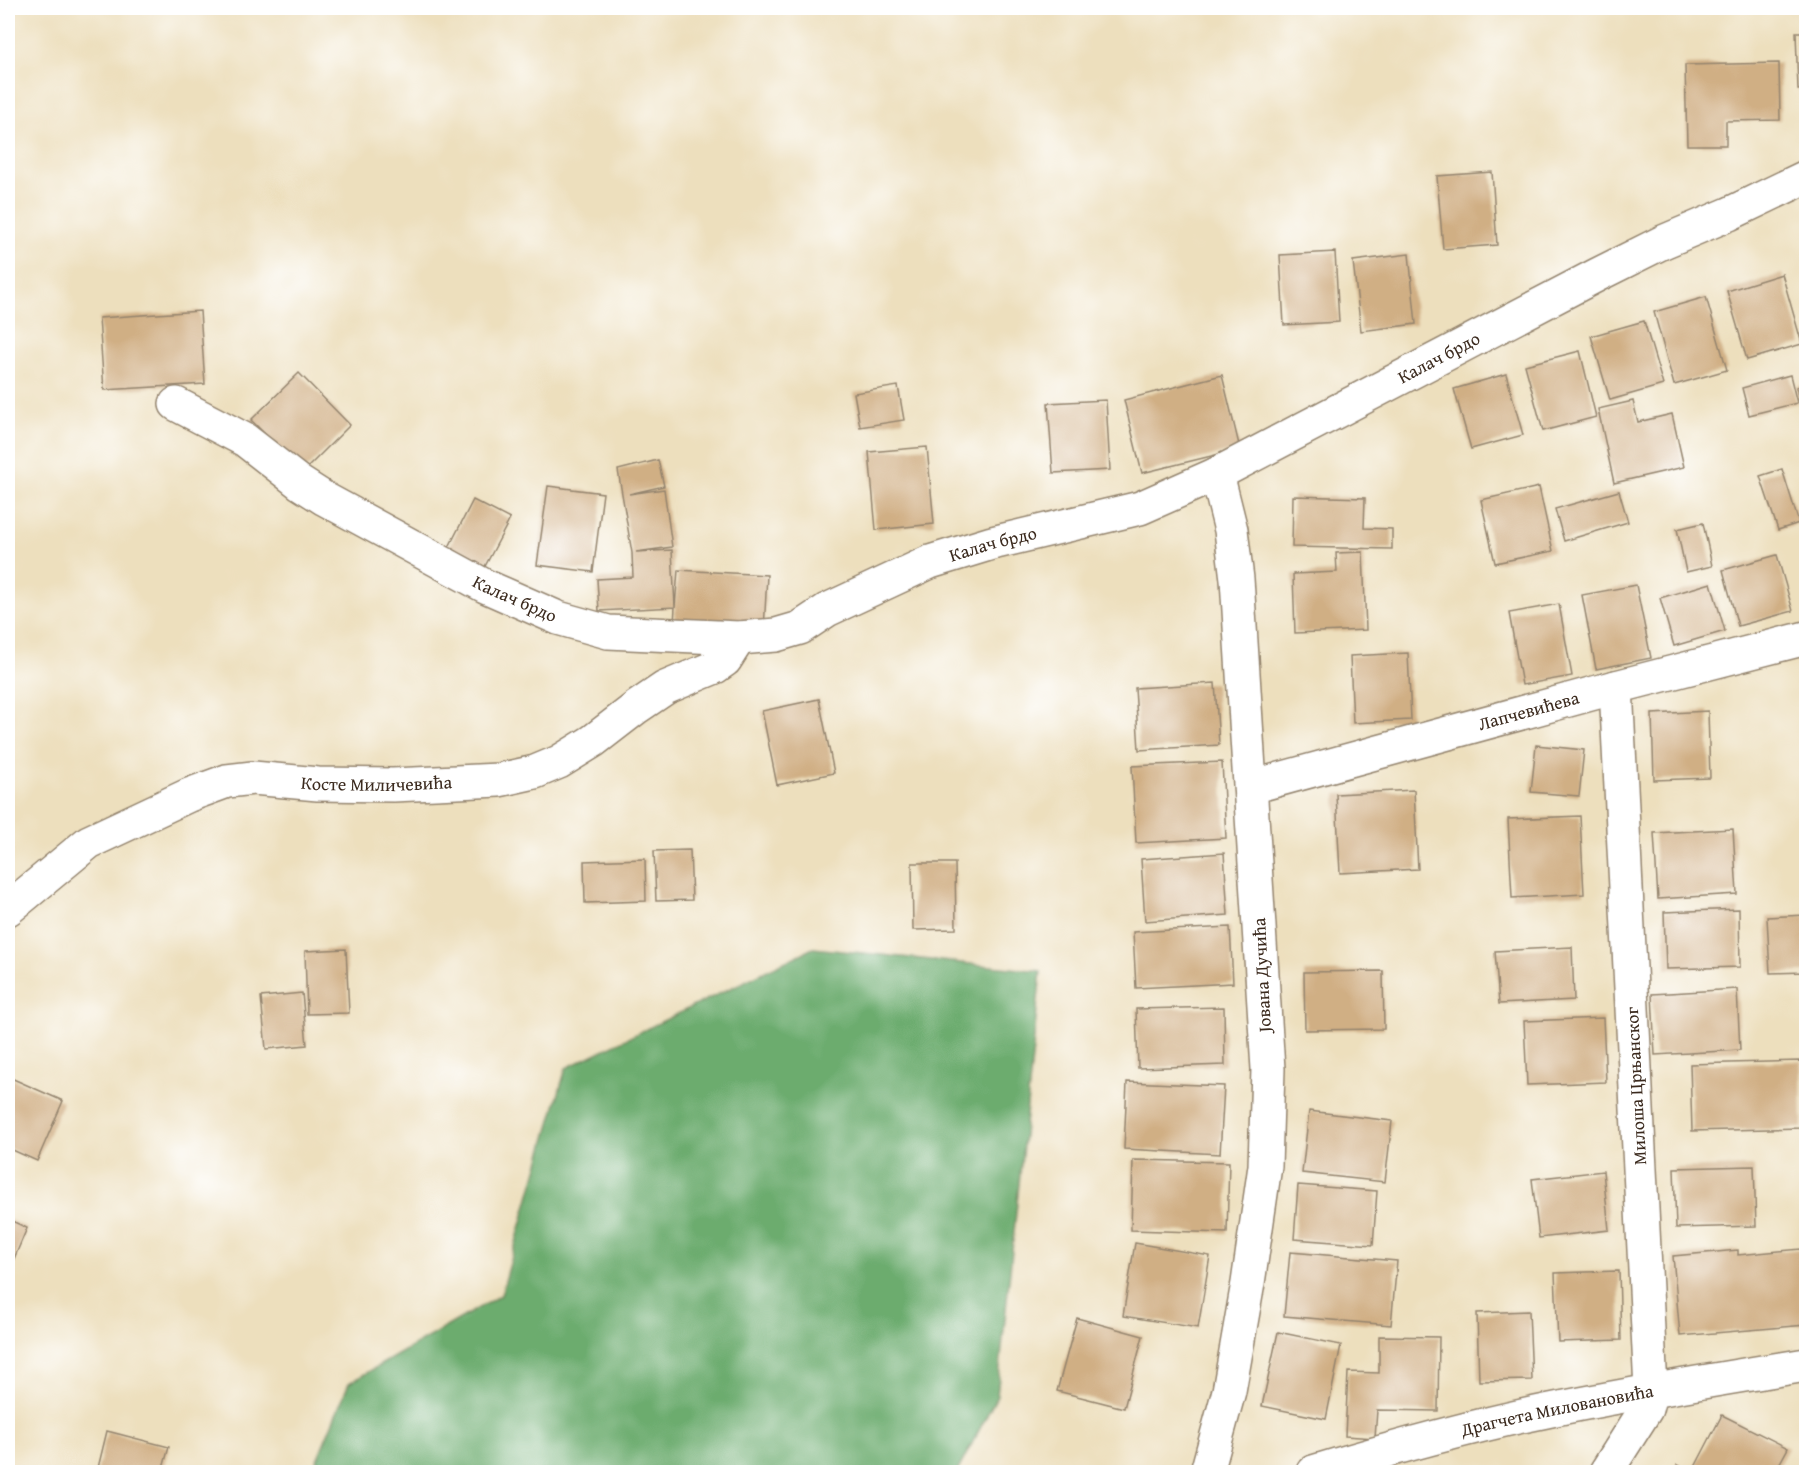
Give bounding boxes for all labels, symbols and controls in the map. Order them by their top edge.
street label: Калач брдо [1393,325,1485,390]
street label: Калач брдо [946,519,1039,568]
street label: Калач брдо [468,568,561,629]
street label: Лапчевићева [1475,684,1583,737]
street label: Косте Миличевића [300,768,453,798]
street label: Јована Дучића [1245,917,1278,1035]
street label: Милоша Црњанског [1618,1006,1653,1166]
street label: Драгчета Миловановића [1457,1377,1656,1443]

